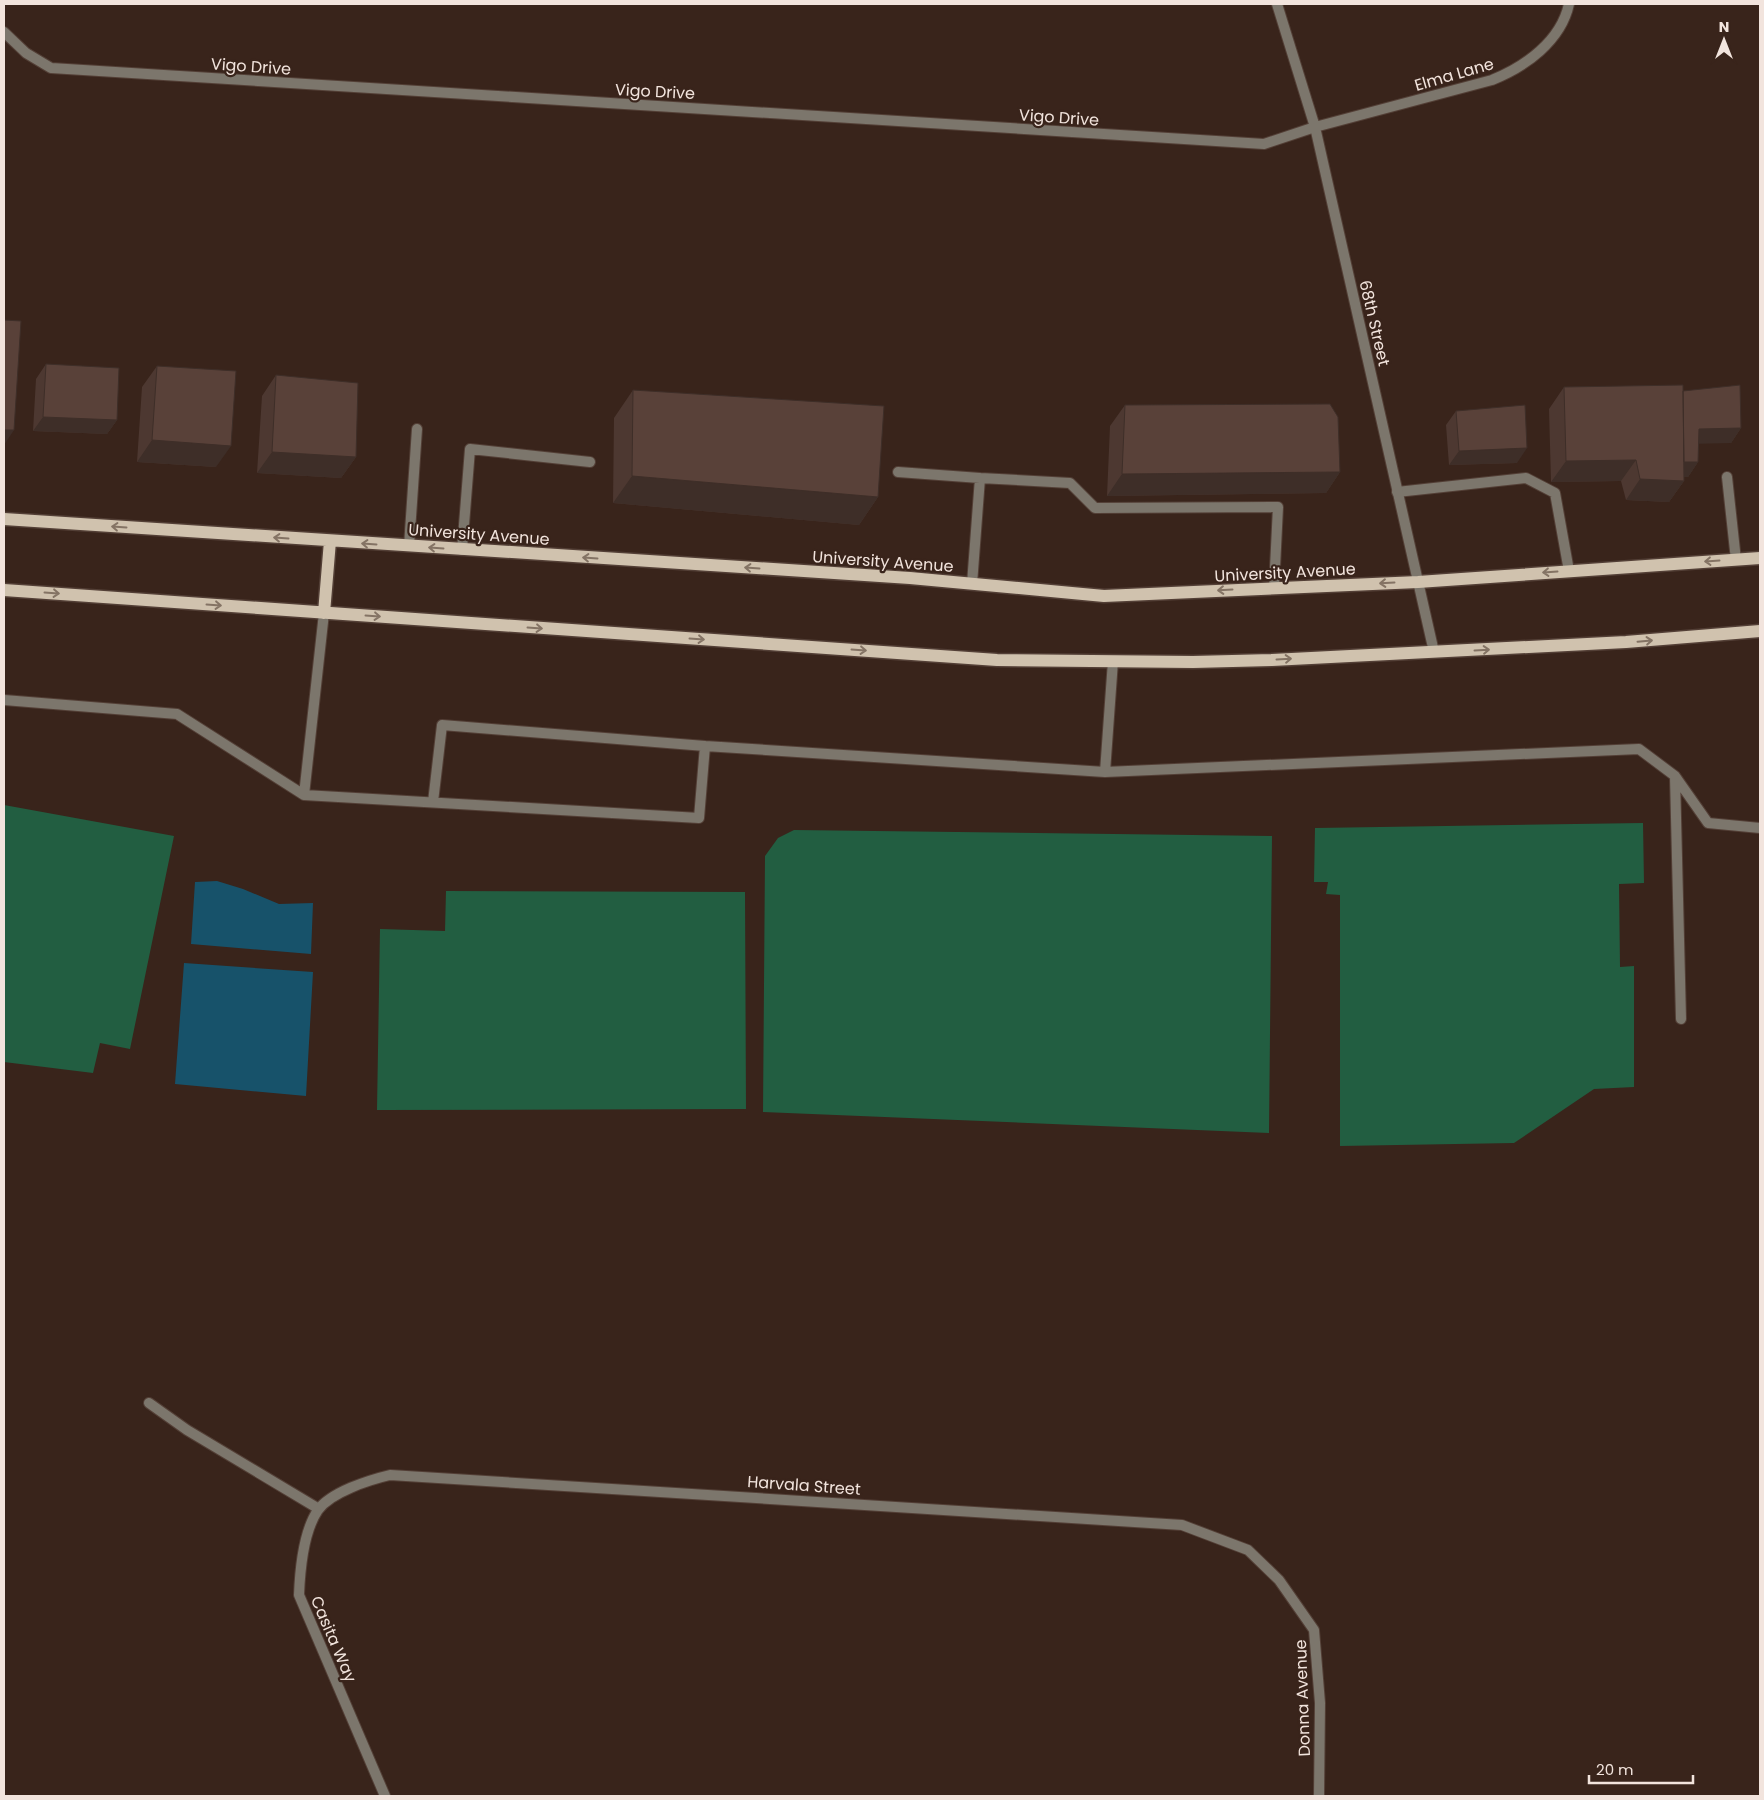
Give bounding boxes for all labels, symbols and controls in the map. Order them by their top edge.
north arrow [1699,15,1749,65]
text: N [1719,17,1729,37]
street label: Vigo Drive [210,52,292,81]
street label: Elma Lane [1412,52,1497,97]
street label: Vigo Drive [614,78,696,105]
street label: Vigo Drive [1018,103,1100,132]
street label: 68th Street [1353,278,1396,368]
street label: University Avenue [408,518,550,551]
one-way arrow [111,522,127,531]
one-way arrow [273,533,289,542]
one-way arrow [362,539,378,548]
one-way arrow [428,543,444,553]
street label: University Avenue [812,545,954,578]
one-way arrow [582,553,598,562]
street label: University Avenue [1214,557,1356,588]
one-way arrow [1704,557,1720,566]
one-way arrow [744,563,760,573]
one-way arrow [1542,568,1558,577]
one-way arrow [1380,579,1396,588]
one-way arrow [1217,586,1233,595]
one-way arrow [44,588,60,598]
one-way arrow [206,600,222,610]
one-way arrow [365,612,381,621]
one-way arrow [527,623,543,632]
one-way arrow [689,634,705,644]
one-way arrow [1636,636,1652,646]
one-way arrow [1474,645,1490,654]
one-way arrow [851,646,867,655]
one-way arrow [1275,655,1291,664]
street label: Harvala Street [747,1470,862,1501]
street label: Casita Way [305,1592,362,1686]
street label: Donna Avenue [1289,1639,1316,1757]
scale bar [1589,1752,1693,1784]
text: 20 m [1596,1759,1634,1780]

